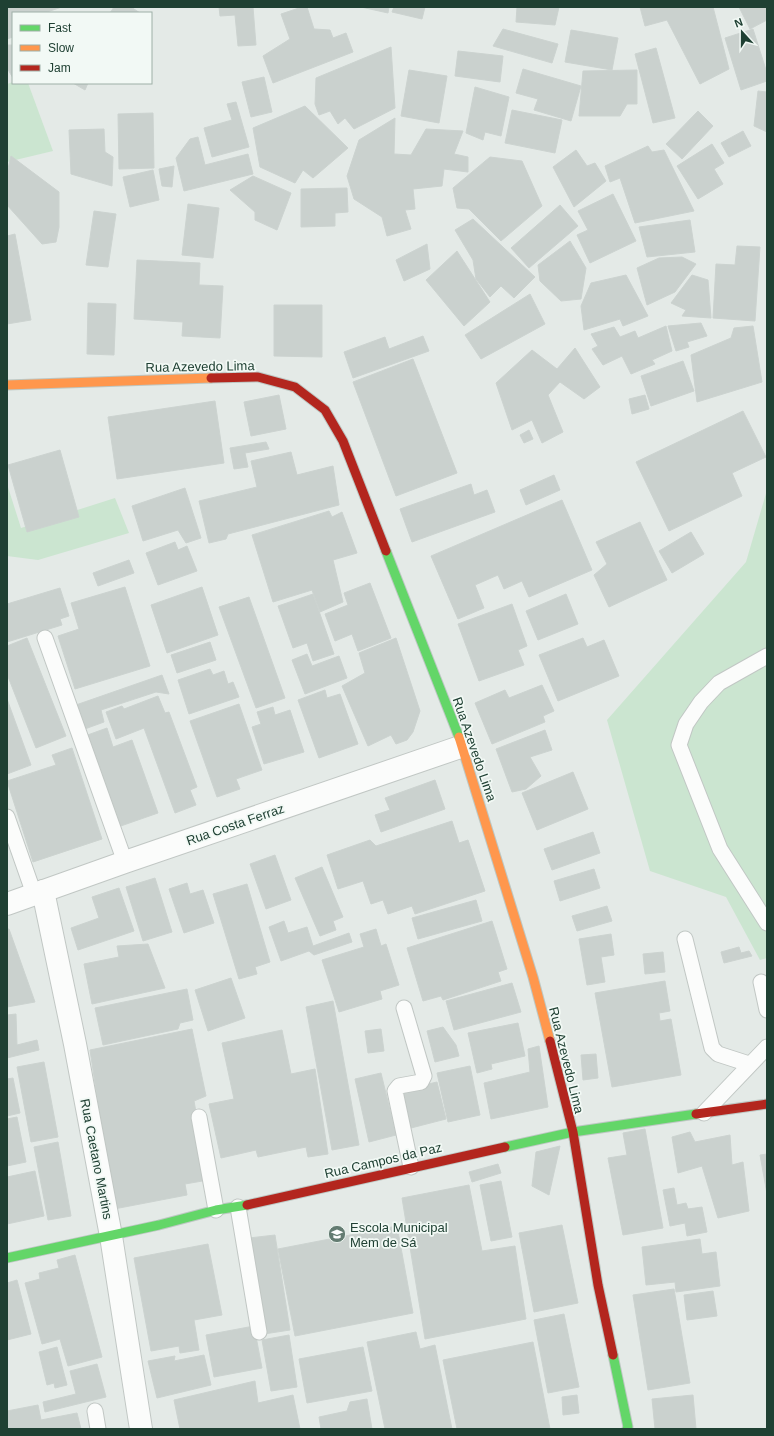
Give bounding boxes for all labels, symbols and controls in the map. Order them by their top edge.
legend [12,12,152,84]
north arrow [722,12,762,52]
text: N [733,16,744,30]
text: Fast [48,21,72,35]
text: Slow [48,41,74,55]
text: Jam [48,61,71,75]
street label: Rua Azevedo Lima [145,358,255,375]
street label: Rua Azevedo Lima [450,695,500,804]
street label: Rua Costa Ferraz [184,801,286,848]
street label: Rua Azevedo Lima [546,1005,587,1116]
street label: Rua Caetano Martins [77,1097,116,1221]
street label: Rua Campos da Paz [323,1140,443,1181]
place label: Escola Municipal Mem de Sá [350,1220,448,1250]
school or university icon: Escola Municipal Mem de Sá [327,1224,347,1244]

